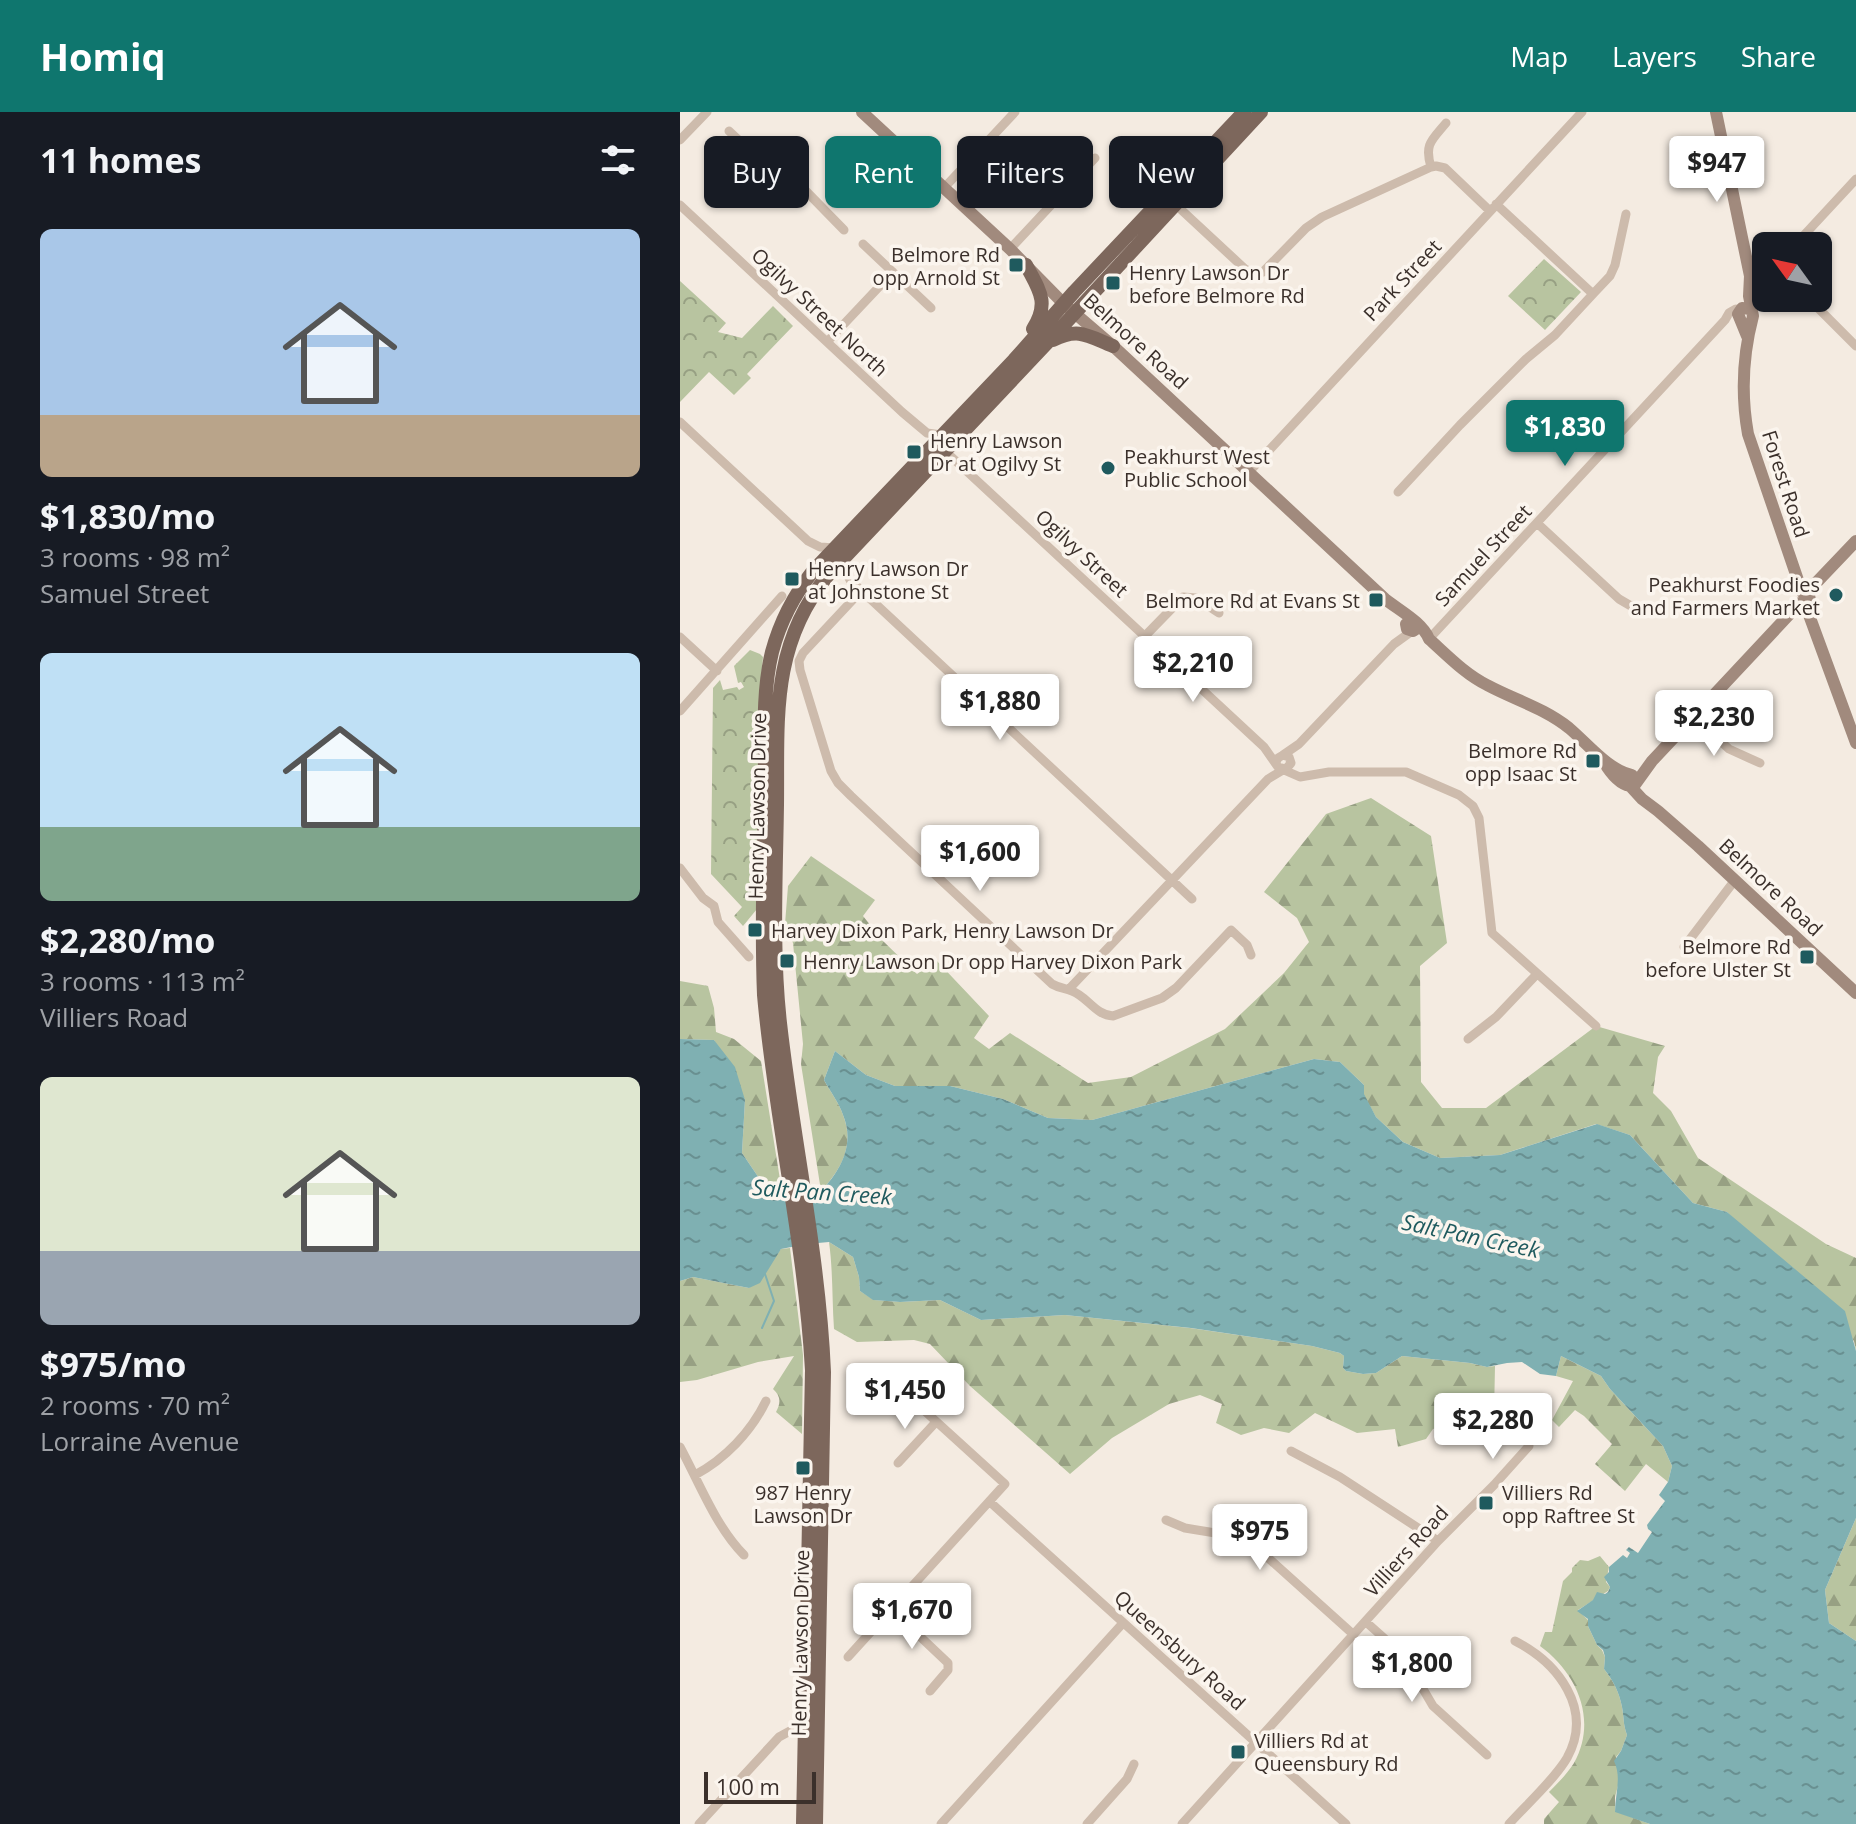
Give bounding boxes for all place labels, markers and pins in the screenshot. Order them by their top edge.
pin: $947 [1670,136,1764,204]
place label: Belmore Rd opp Arnold St [873,241,1000,291]
marker: Belmore Rd opp Arnold St [1007,256,1025,274]
place label: Henry Lawson Dr before Belmore Rd [1129,259,1305,309]
marker: Henry Lawson Dr before Belmore Rd [1104,274,1122,292]
pin: $1,830 [1500,400,1630,468]
place label: Henry Lawson Dr at Ogilvy St [930,427,1063,477]
marker: Henry Lawson Dr at Ogilvy St [905,443,923,461]
place label: Peakhurst West Public School [1124,443,1270,493]
marker: Peakhurst West Public School [1099,459,1117,477]
place label: Henry Lawson Dr at Johnstone St [808,555,968,605]
marker: Henry Lawson Dr at Johnstone St [783,570,801,588]
place label: Peakhurst Foodies and Farmers Market [1631,571,1820,621]
marker: Peakhurst Foodies and Farmers Market [1827,586,1845,604]
place label: Belmore Rd at Evans St [1145,587,1360,614]
marker: Belmore Rd at Evans St [1367,591,1385,609]
pin: $2,210 [1128,636,1258,704]
pin: $1,880 [935,674,1065,742]
pin: $2,230 [1649,690,1779,758]
place label: Belmore Rd opp Isaac St [1465,737,1577,787]
marker: Belmore Rd opp Isaac St [1584,752,1602,770]
pin: $1,600 [915,825,1045,893]
place label: Harvey Dixon Park, Henry Lawson Dr [771,917,1114,944]
marker: Harvey Dixon Park, Henry Lawson Dr [746,921,764,939]
place label: Belmore Rd before Ulster St [1645,933,1791,983]
place label: Henry Lawson Dr opp Harvey Dixon Park [803,948,1183,975]
marker: Belmore Rd before Ulster St [1798,948,1816,966]
marker: Henry Lawson Dr opp Harvey Dixon Park [778,952,796,970]
pin: $1,450 [840,1363,970,1431]
pin: $2,280 [1428,1393,1558,1461]
marker: 987 Henry Lawson Dr [794,1459,812,1477]
place label: 987 Henry Lawson Dr [754,1479,852,1529]
place label: Villiers Rd opp Raftree St [1502,1479,1635,1529]
marker: Villiers Rd opp Raftree St [1477,1494,1495,1512]
pin: $975 [1213,1504,1307,1572]
pin: $1,670 [847,1583,977,1651]
pin: $1,800 [1347,1636,1477,1704]
place label: Villiers Rd at Queensbury Rd [1254,1727,1399,1777]
marker: Villiers Rd at Queensbury Rd [1229,1743,1247,1761]

